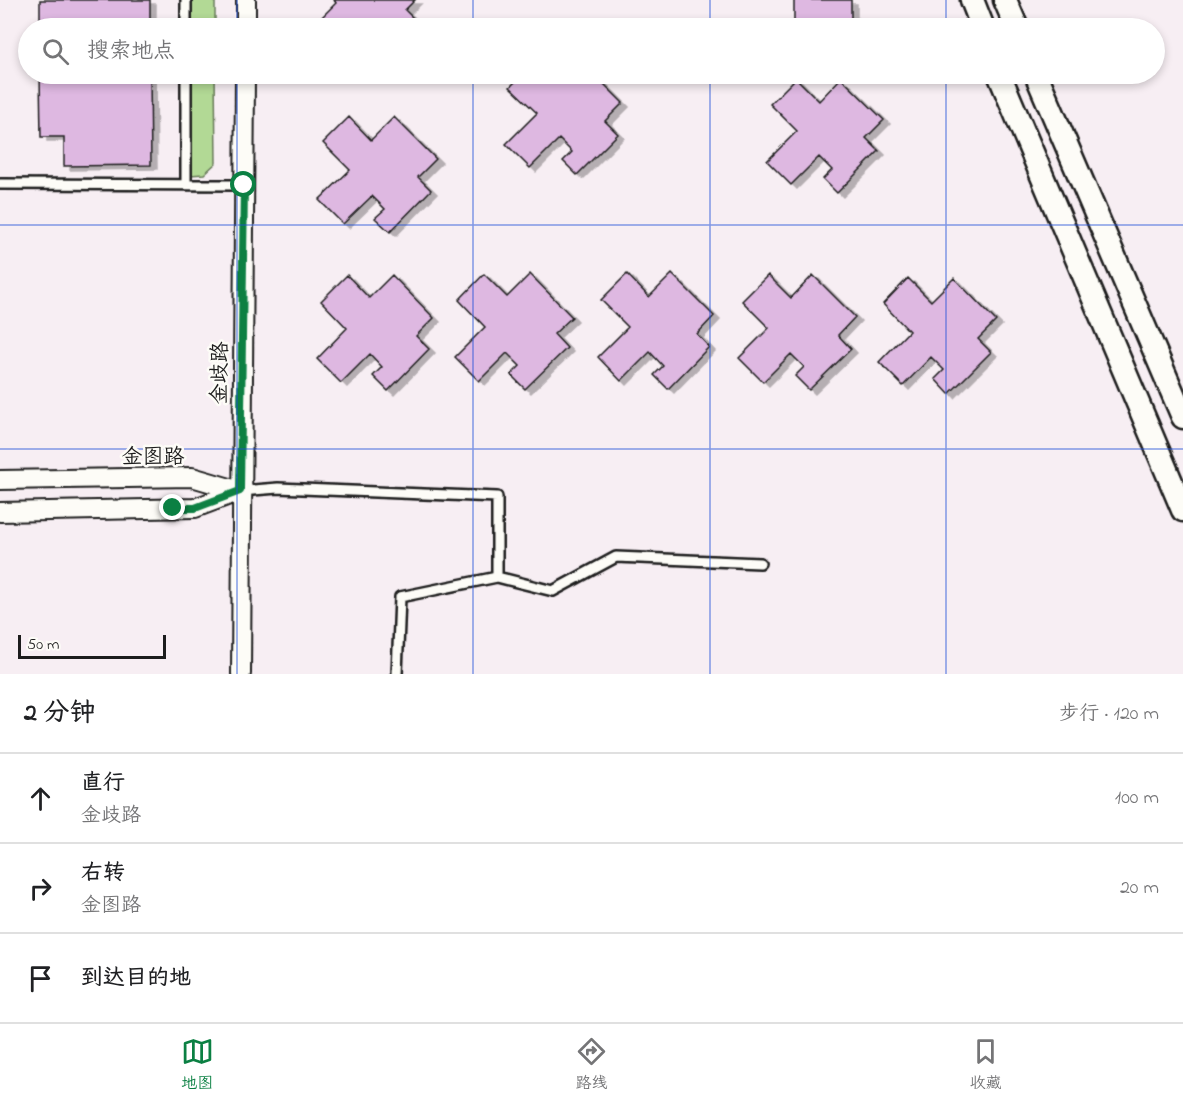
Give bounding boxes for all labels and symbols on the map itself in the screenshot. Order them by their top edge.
route start [230,171,256,197]
street label: 金歧路 [205,341,237,405]
street label: 金图路 [122,443,185,473]
route end [159,494,185,520]
scale bar [18,632,166,660]

